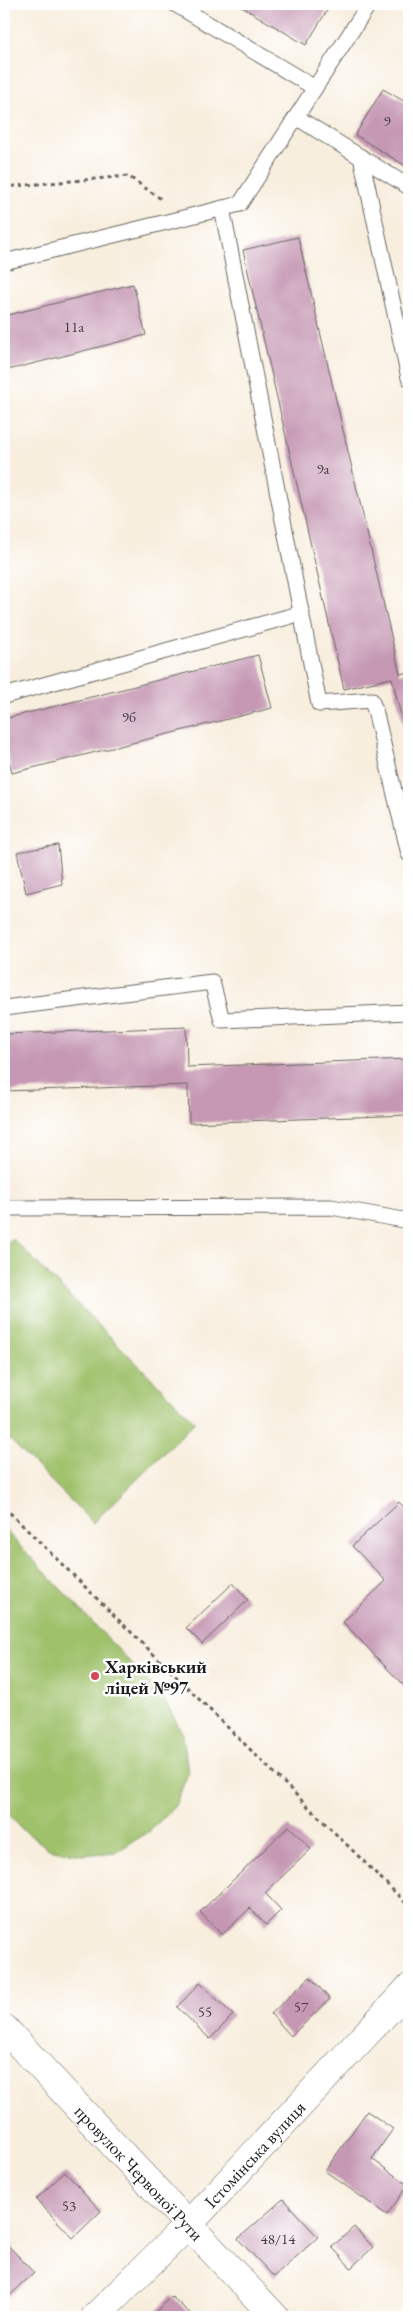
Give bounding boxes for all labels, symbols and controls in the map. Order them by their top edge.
house number: 9 [383,111,391,130]
house number: 11а [64,317,84,336]
house number: 9а [316,459,330,478]
house number: 9б [122,707,136,726]
place label: Харківський ліцей №97 [104,1655,207,1699]
marker: Харківський ліцей №97 [89,1670,101,1682]
house number: 57 [294,1997,309,2016]
house number: 55 [198,2002,212,2021]
street label: Істомінська вулиця [199,2096,310,2212]
street label: провулок Червоної Рути [70,2100,209,2246]
house number: 53 [62,2196,76,2215]
house number: 48/14 [261,2229,296,2248]

